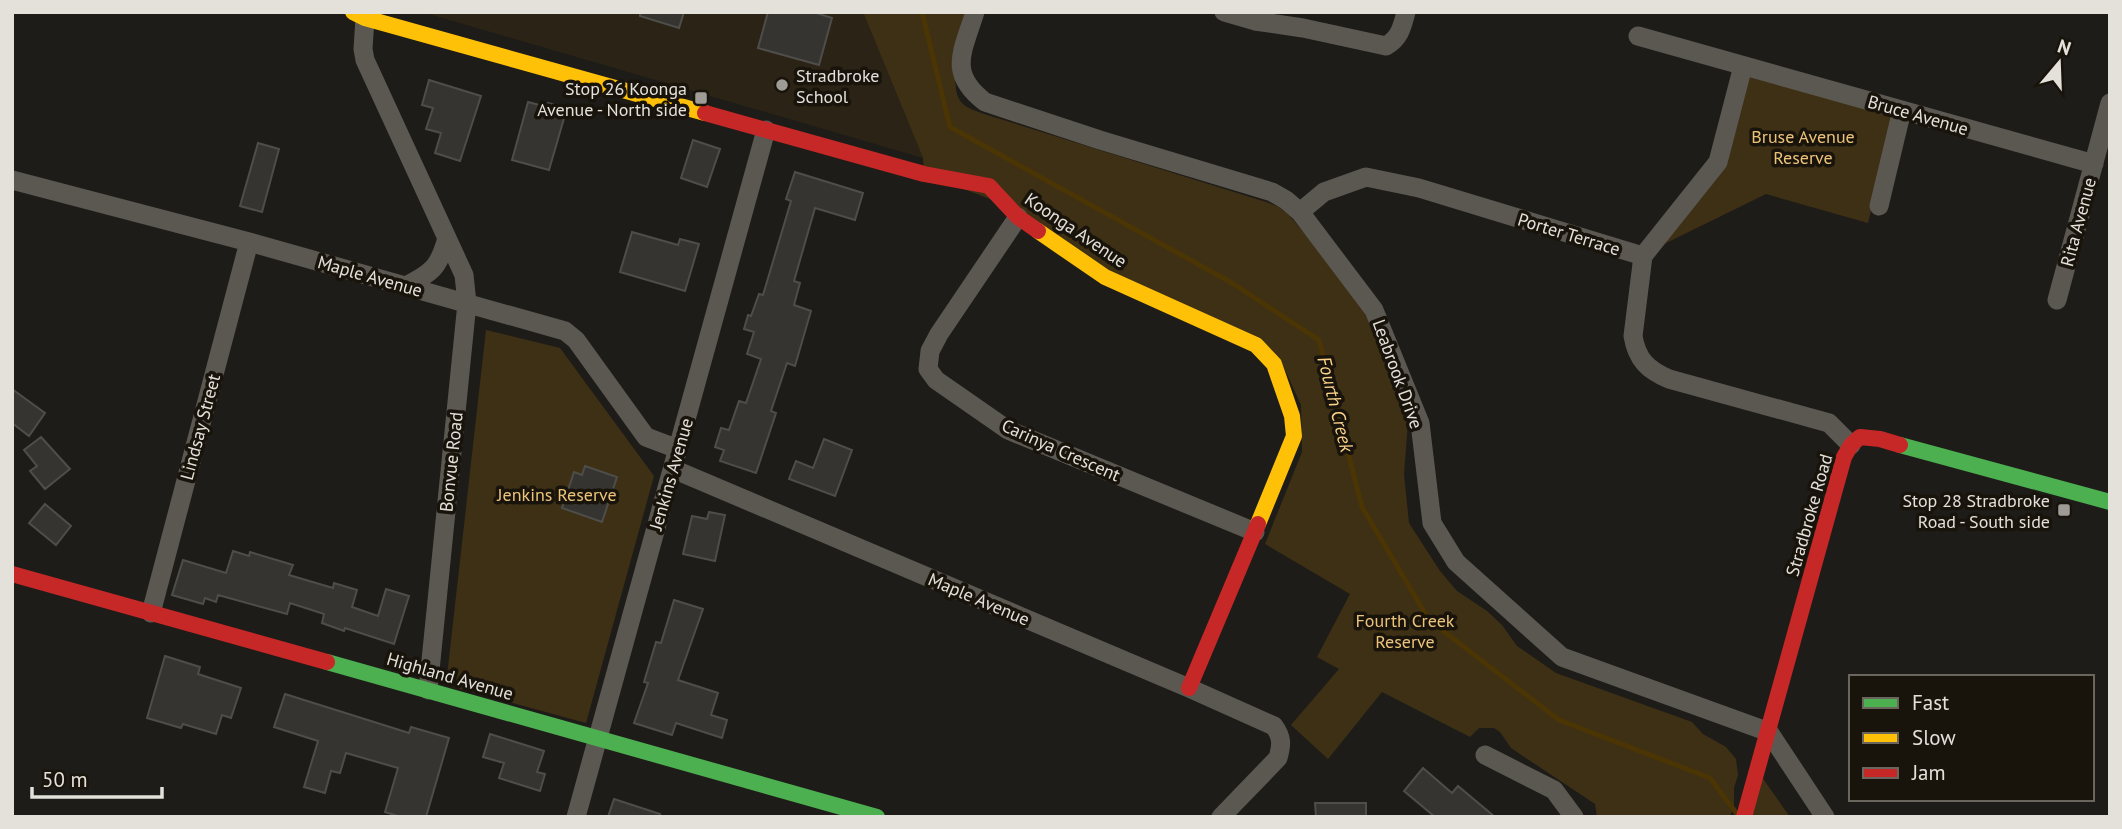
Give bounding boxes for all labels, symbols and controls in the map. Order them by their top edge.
north arrow [2024,28,2094,98]
text: N [2055,34,2074,60]
place label: Stradbroke School [796,64,879,108]
place label: Stop 26 Koonga Avenue - North side [537,77,687,121]
marker: Stradbroke School [774,77,790,93]
marker: Stop 26 Koonga Avenue - North side [693,90,709,106]
street label: Bruce Avenue [1865,90,1971,140]
park label: Bruse Avenue Reserve [1751,125,1855,169]
street label: Rita Avenue [2055,175,2101,269]
street label: Koonga Avenue [1021,187,1131,273]
street label: Porter Terrace [1515,208,1623,260]
street label: Maple Avenue [315,250,425,302]
street label: Leabrook Drive [1368,316,1428,432]
water label: Fourth Creek [1313,354,1360,456]
street label: Lindsay Street [175,372,225,482]
street label: Bonvue Road [434,411,468,513]
street label: Carinya Crescent [998,414,1124,486]
street label: Jenkins Avenue [644,415,698,534]
street label: Stradbroke Road [1781,451,1837,579]
park label: Jenkins Reserve [496,483,617,506]
place label: Stop 28 Stradbroke Road - South side [1902,489,2050,533]
marker: Stop 28 Stradbroke Road - South side [2056,502,2072,518]
street label: Maple Avenue [925,567,1033,631]
park label: Fourth Creek Reserve [1356,609,1455,653]
street label: Highland Avenue [384,647,516,705]
legend [1849,675,2094,801]
text: Fast [1912,689,1949,716]
text: Slow [1912,724,1956,751]
scale bar [32,756,161,800]
text: Jam [1911,759,1946,786]
text: 50 m [42,766,88,793]

